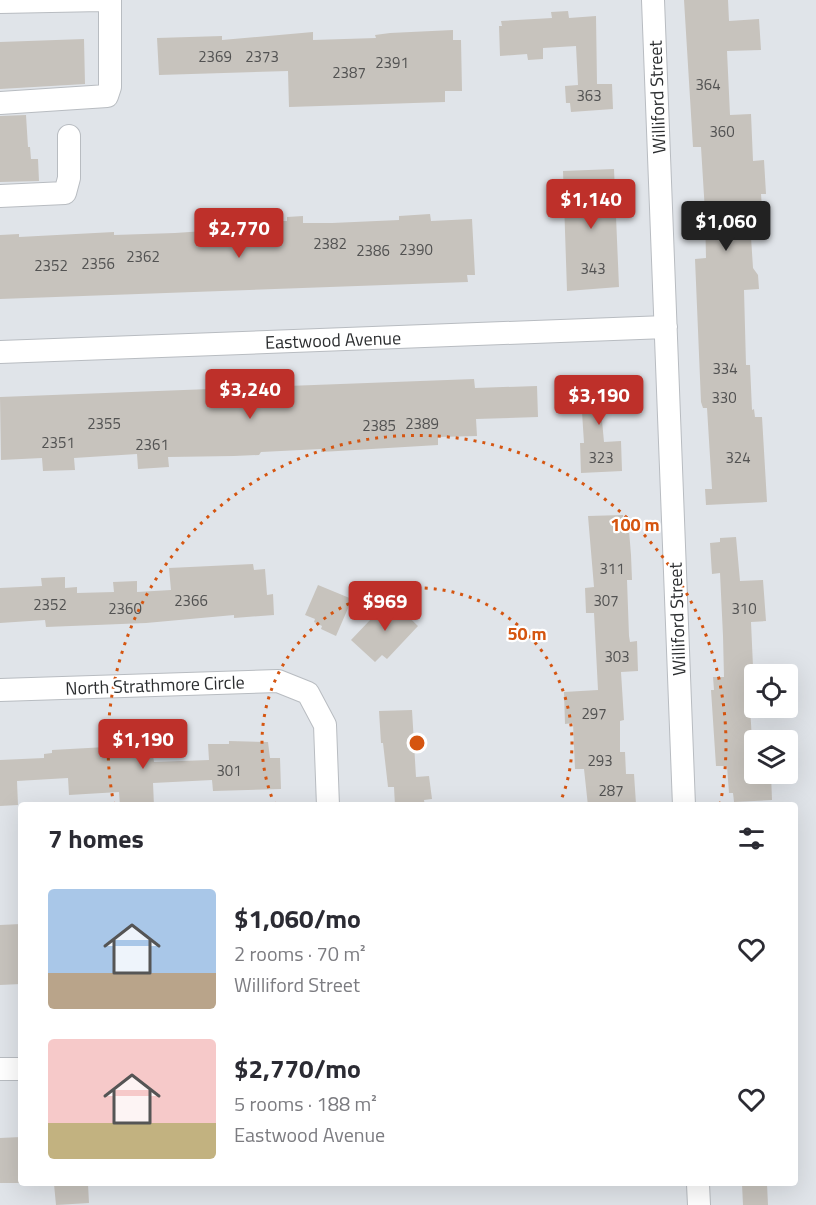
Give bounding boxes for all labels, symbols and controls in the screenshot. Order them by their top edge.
street label: Williford Street [642,39,672,154]
house number: 2369 [198,45,232,68]
house number: 2373 [245,45,279,68]
house number: 2391 [375,51,409,74]
house number: 2387 [332,61,366,84]
house number: 364 [695,73,721,96]
house number: 363 [576,84,602,107]
house number: 360 [709,120,735,143]
pin: $1,140 [542,179,640,230]
text: $1,140 [560,183,622,214]
pin: $1,060 [677,201,775,252]
text: $1,060 [695,205,757,236]
pin: $2,770 [190,208,288,259]
text: $2,770 [208,212,270,243]
house number: 2382 [313,232,347,255]
house number: 2390 [399,238,433,261]
house number: 2386 [356,239,390,262]
house number: 2362 [126,245,160,268]
house number: 2356 [81,252,115,275]
house number: 2352 [34,254,68,277]
house number: 343 [580,257,606,280]
street label: Eastwood Avenue [265,324,401,356]
house number: 334 [712,357,738,380]
pin: $3,240 [201,369,299,420]
text: $3,240 [219,373,281,404]
pin: $3,190 [550,375,648,426]
text: $3,190 [568,379,630,410]
house number: 330 [711,386,737,409]
house number: 2355 [87,412,121,435]
house number: 2389 [405,412,439,435]
house number: 2385 [362,414,396,437]
house number: 2351 [41,431,75,454]
house number: 2361 [135,433,169,456]
house number: 323 [588,446,614,469]
house number: 324 [725,446,751,469]
text: 100 m [610,511,660,538]
house number: 311 [599,557,625,580]
street label: Williford Street [662,561,692,676]
pin: $969 [349,581,421,632]
text: $969 [363,585,407,616]
house number: 2366 [174,589,208,612]
house number: 307 [593,589,619,612]
house number: 2352 [33,593,67,616]
house number: 2360 [108,597,142,620]
house number: 310 [731,597,757,620]
text: 50 m [507,620,547,647]
house number: 303 [604,645,630,668]
map controls [744,664,798,784]
button: locate [744,664,798,718]
street label: North Strathmore Circle [65,668,245,702]
house number: 297 [581,702,607,725]
pin: $1,190 [94,719,192,770]
text: $1,190 [112,723,174,754]
button: layers [744,730,798,784]
centre of rings [407,733,427,753]
house number: 293 [587,749,613,772]
house number: 301 [216,759,242,782]
house number: 287 [598,779,624,802]
text: 7 homes [48,819,144,858]
icon: filters [735,822,768,855]
text: $1,060/mo [234,899,361,938]
icon: home [96,913,168,985]
icon: heart [735,933,768,966]
text: 2 rooms · 70 m² [234,938,366,969]
text: Williford Street [234,969,360,1000]
text: $2,770/mo [234,1049,361,1088]
icon: home [96,1063,168,1135]
icon: heart [735,1083,768,1116]
text: 5 rooms · 188 m² [234,1088,377,1119]
text: Eastwood Avenue [234,1119,385,1150]

